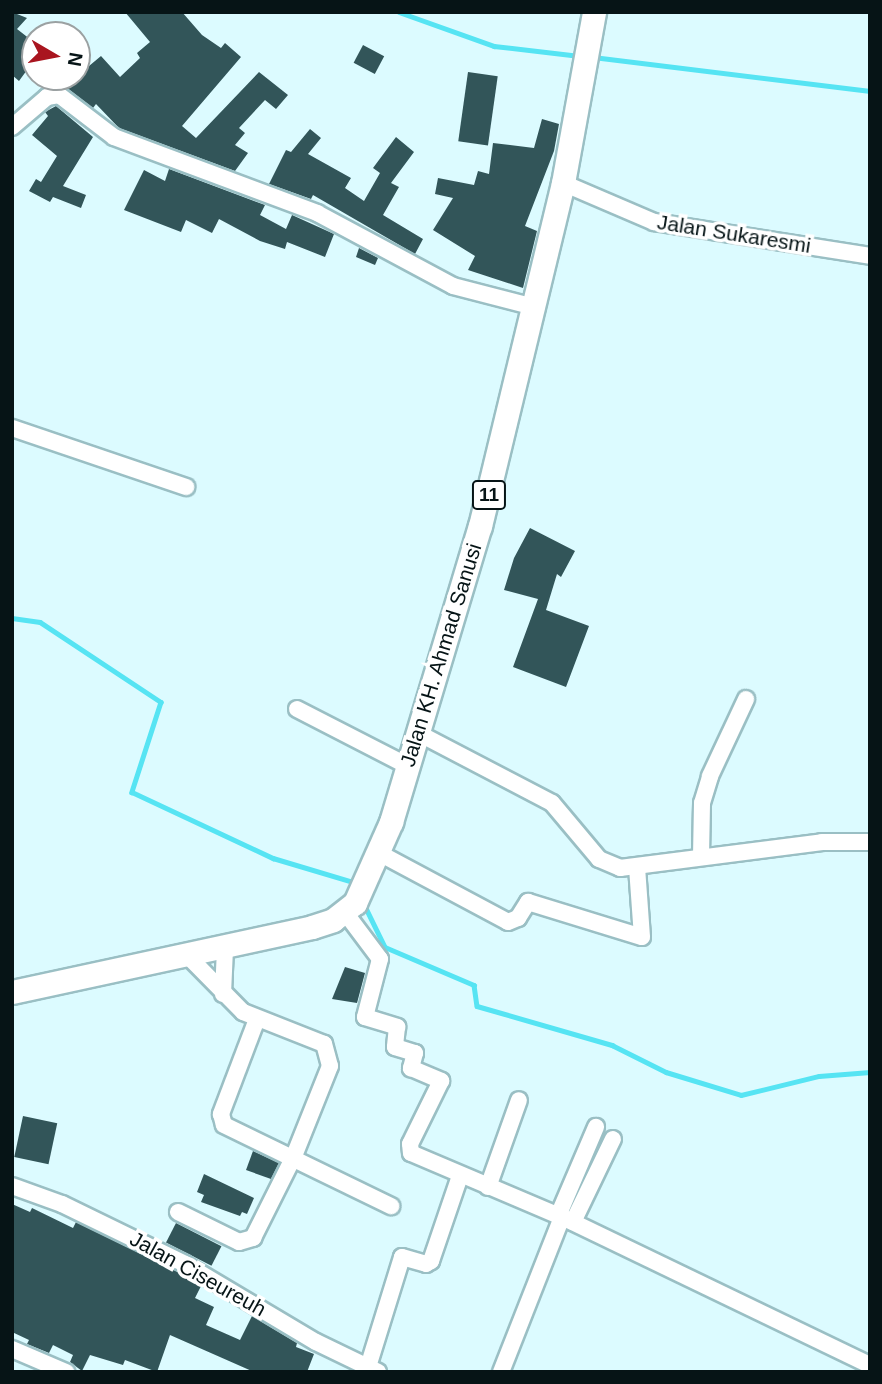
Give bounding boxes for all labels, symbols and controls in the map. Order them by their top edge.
north arrow [21,21,91,91]
text: N [64,51,87,68]
street label: Jalan Sukaresmi [655,209,813,259]
road number: 11 [472,480,506,510]
street label: Jalan KH. Ahmad Sanusi [395,540,487,770]
street label: Jalan Ciseureuh [126,1226,270,1322]

